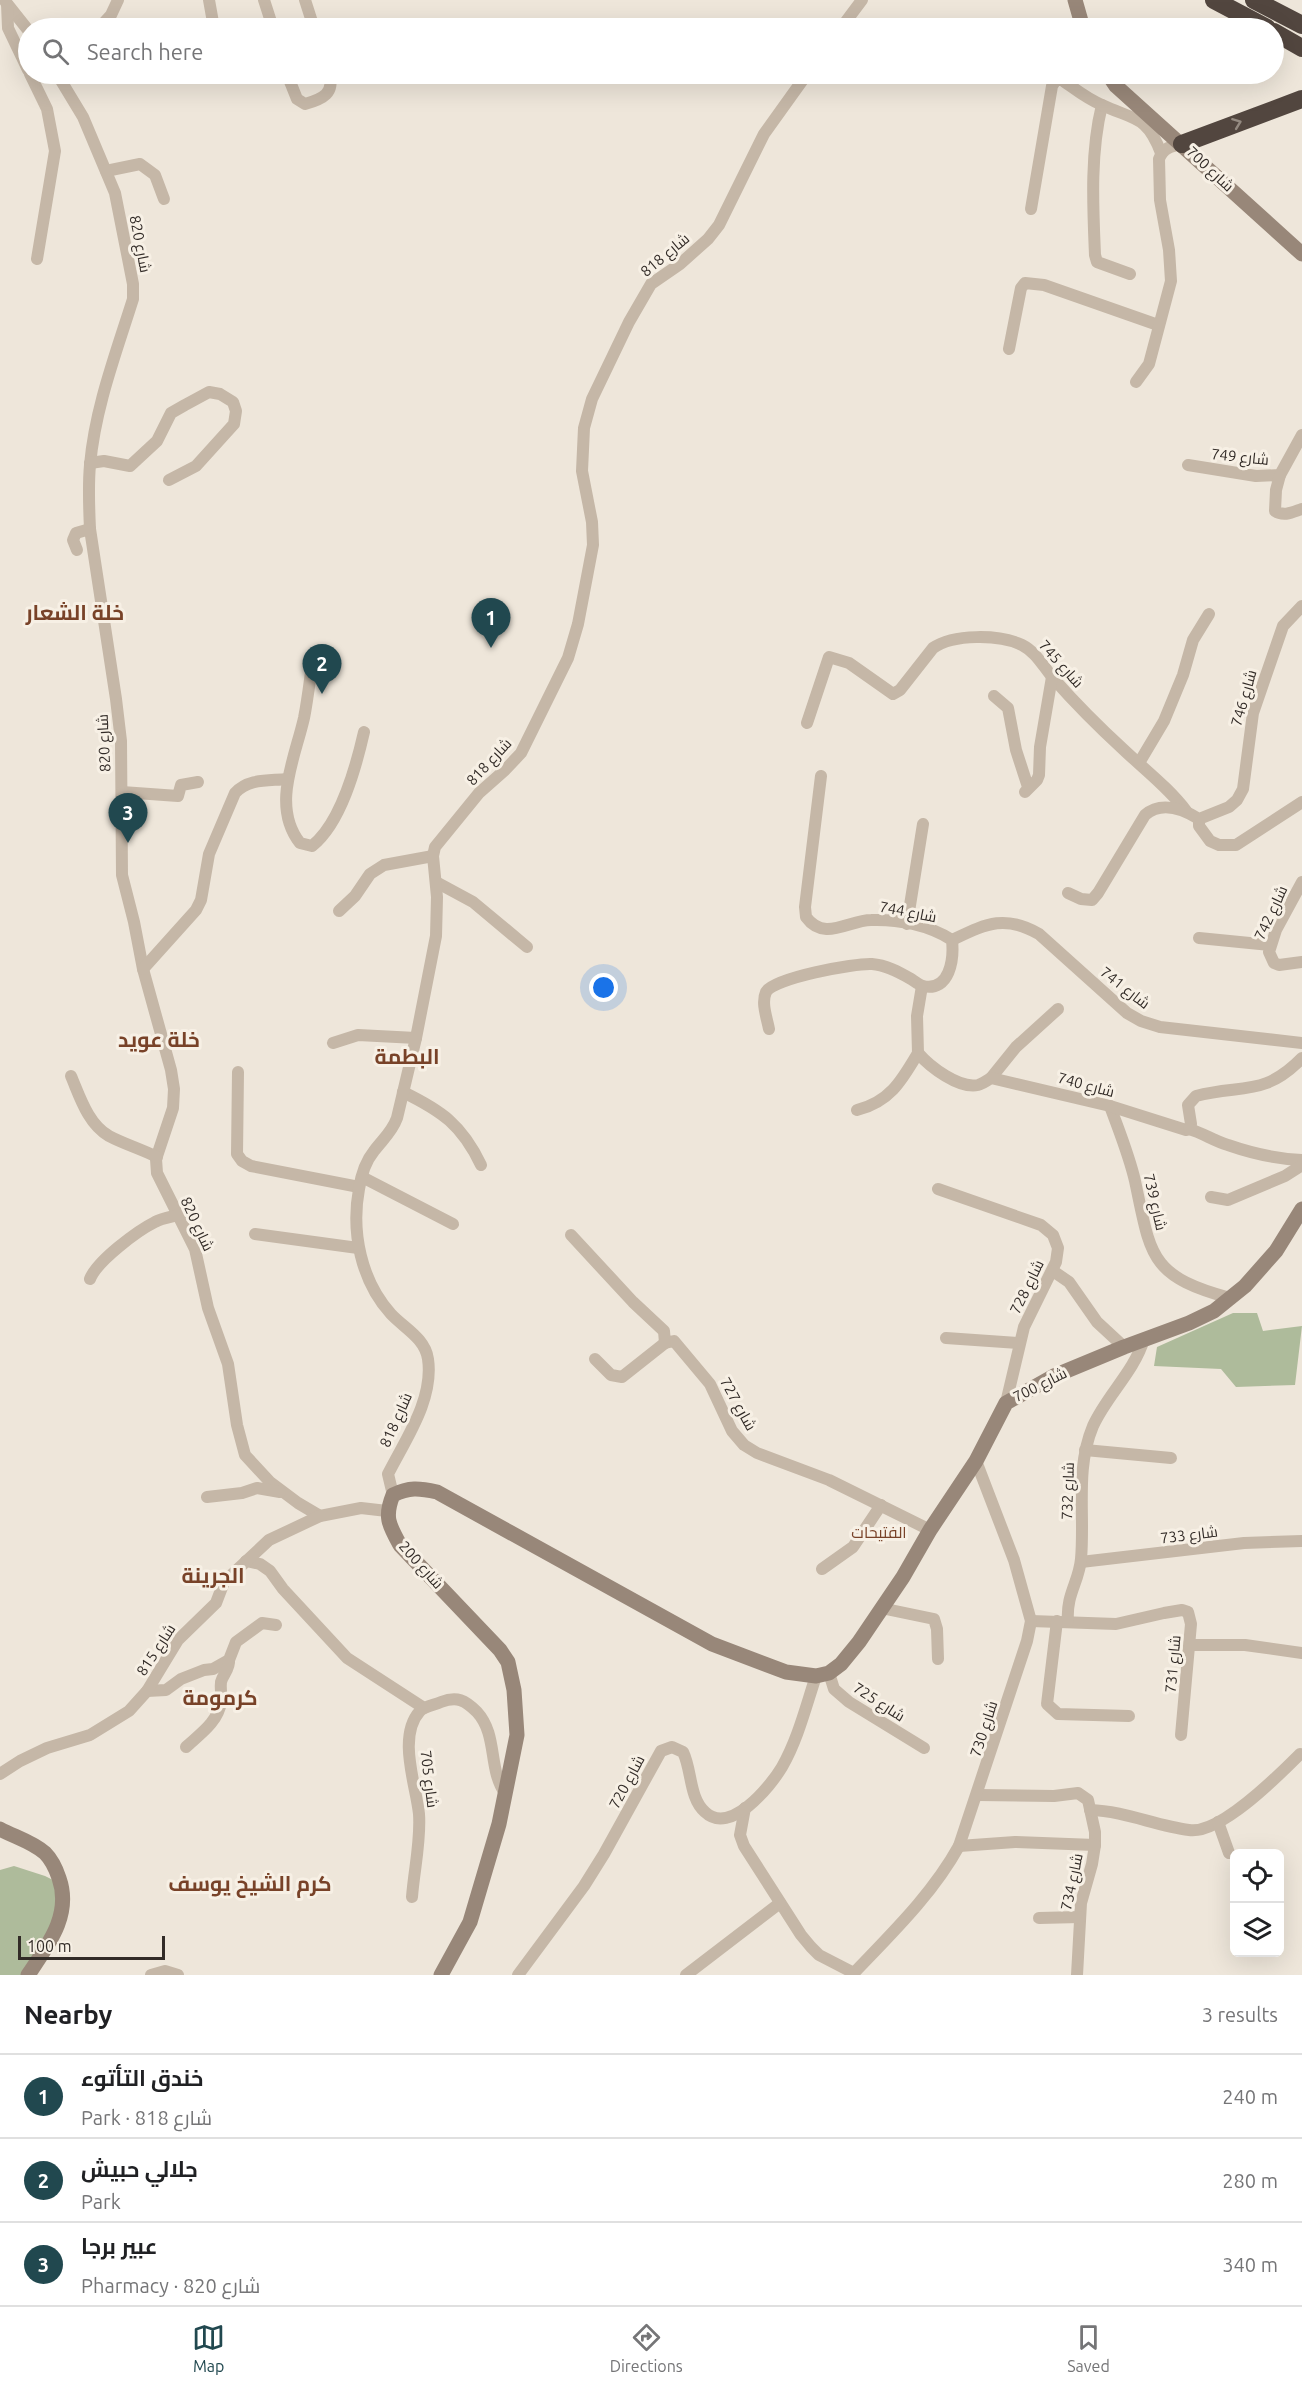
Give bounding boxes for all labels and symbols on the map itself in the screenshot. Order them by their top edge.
one-way arrow [1231,118,1242,130]
street label: شارع 700 [1181,143,1237,197]
street label: شارع 820 [124,214,154,275]
street label: شارع 818 [637,229,694,282]
street label: شارع 749 [1210,445,1270,471]
pin: 1 [472,598,510,648]
district label: خلة الشعار [25,600,124,625]
street label: شارع 745 [1033,636,1087,693]
pin: 2 [302,644,342,694]
street label: شارع 746 [1227,668,1263,729]
street label: شارع 820 [93,714,116,772]
street label: شارع 818 [463,735,517,791]
pin: 3 [108,794,148,843]
street label: شارع 742 [1251,883,1293,944]
street label: شارع 744 [877,898,938,928]
street label: شارع 741 [1095,963,1153,1014]
your location [589,973,618,1002]
district label: خلة عويد [118,1027,200,1053]
district label: البطمة [375,1044,439,1069]
street label: شارع 740 [1055,1069,1116,1103]
street label: شارع 739 [1138,1172,1170,1233]
street label: شارع 820 [175,1194,217,1255]
street label: شارع 728 [1006,1257,1050,1318]
street label: شارع 700 [1010,1364,1071,1408]
street label: شارع 727 [714,1374,760,1435]
street label: شارع 818 [376,1390,418,1451]
street label: شارع 732 [1058,1462,1080,1520]
district label: الفتيحات [851,1523,907,1542]
street label: شارع 733 [1159,1523,1219,1549]
street label: شارع 200 [393,1537,447,1594]
district label: الجرينة [181,1563,245,1588]
street label: شارع 815 [133,1621,181,1680]
street label: شارع 731 [1162,1634,1186,1694]
street label: شارع 725 [849,1679,908,1727]
district label: كرمومة [182,1685,258,1711]
street label: شارع 730 [966,1699,1003,1760]
street label: شارع 705 [415,1749,441,1809]
street label: شارع 720 [605,1752,650,1813]
street label: شارع 734 [1057,1852,1089,1913]
district label: كرم الشيخ يوسف [168,1871,332,1898]
scale bar [18,1933,165,1960]

